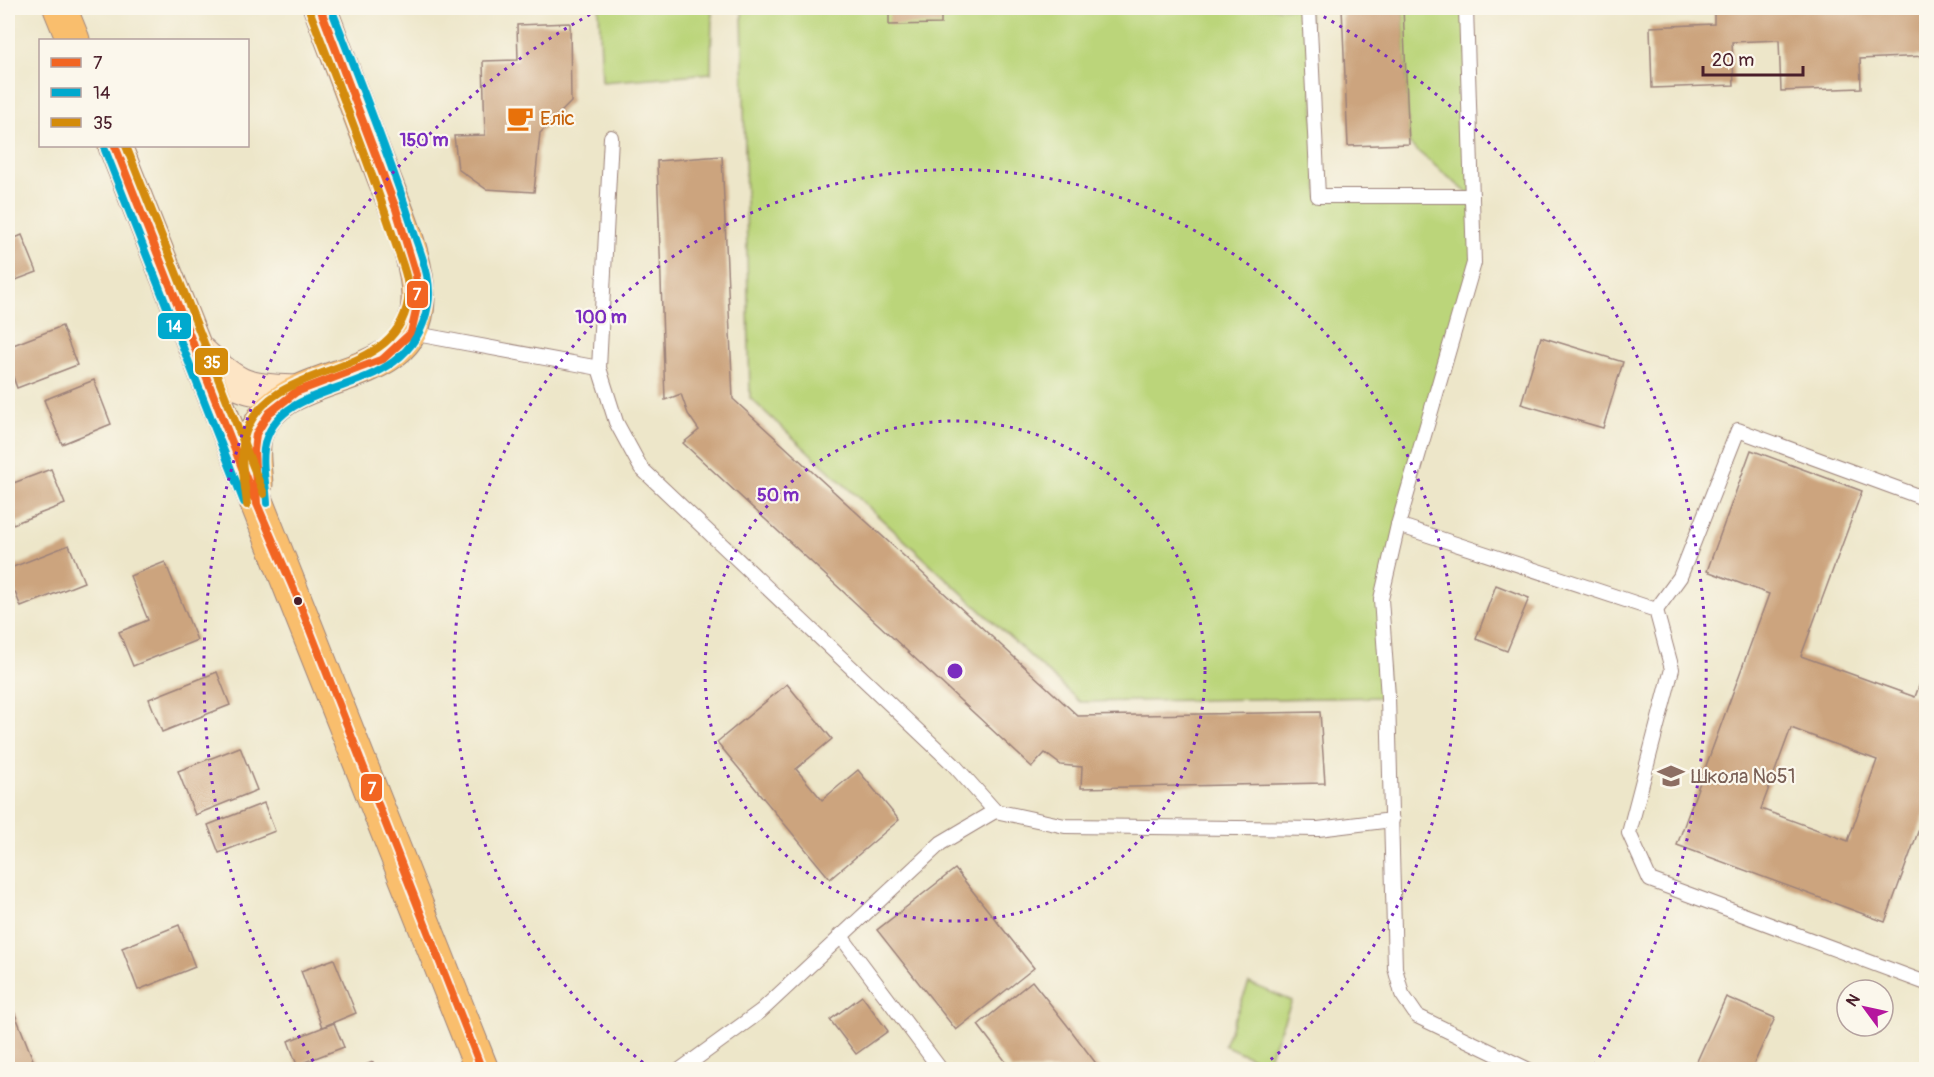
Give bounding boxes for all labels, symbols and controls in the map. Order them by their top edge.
legend [39,39,249,147]
scale bar [1703,39,1804,77]
text: 20 m [1712,49,1754,72]
text: 7 [93,52,103,75]
text: 14 [93,82,111,105]
cafe icon: Еліс [505,103,535,133]
place label: Еліс [540,106,575,131]
text: 35 [93,112,113,135]
text: 150 m [400,129,449,152]
line badge: 7 [406,280,429,309]
text: 7 [413,285,422,305]
text: 100 m [575,306,627,329]
line badge: 14 [157,312,192,340]
text: 14 [166,317,182,337]
line badge: 35 [194,347,229,376]
text: 35 [203,353,221,373]
text: 50 m [757,484,799,507]
unlabelled marker [292,595,304,607]
centre of rings [945,661,965,681]
school or university icon: Школа №51 [1656,761,1686,791]
place label: Школа №51 [1691,764,1796,789]
line badge: 7 [360,773,383,802]
text: 7 [368,779,377,799]
north arrow [1835,978,1895,1038]
text: N [1842,990,1865,1010]

